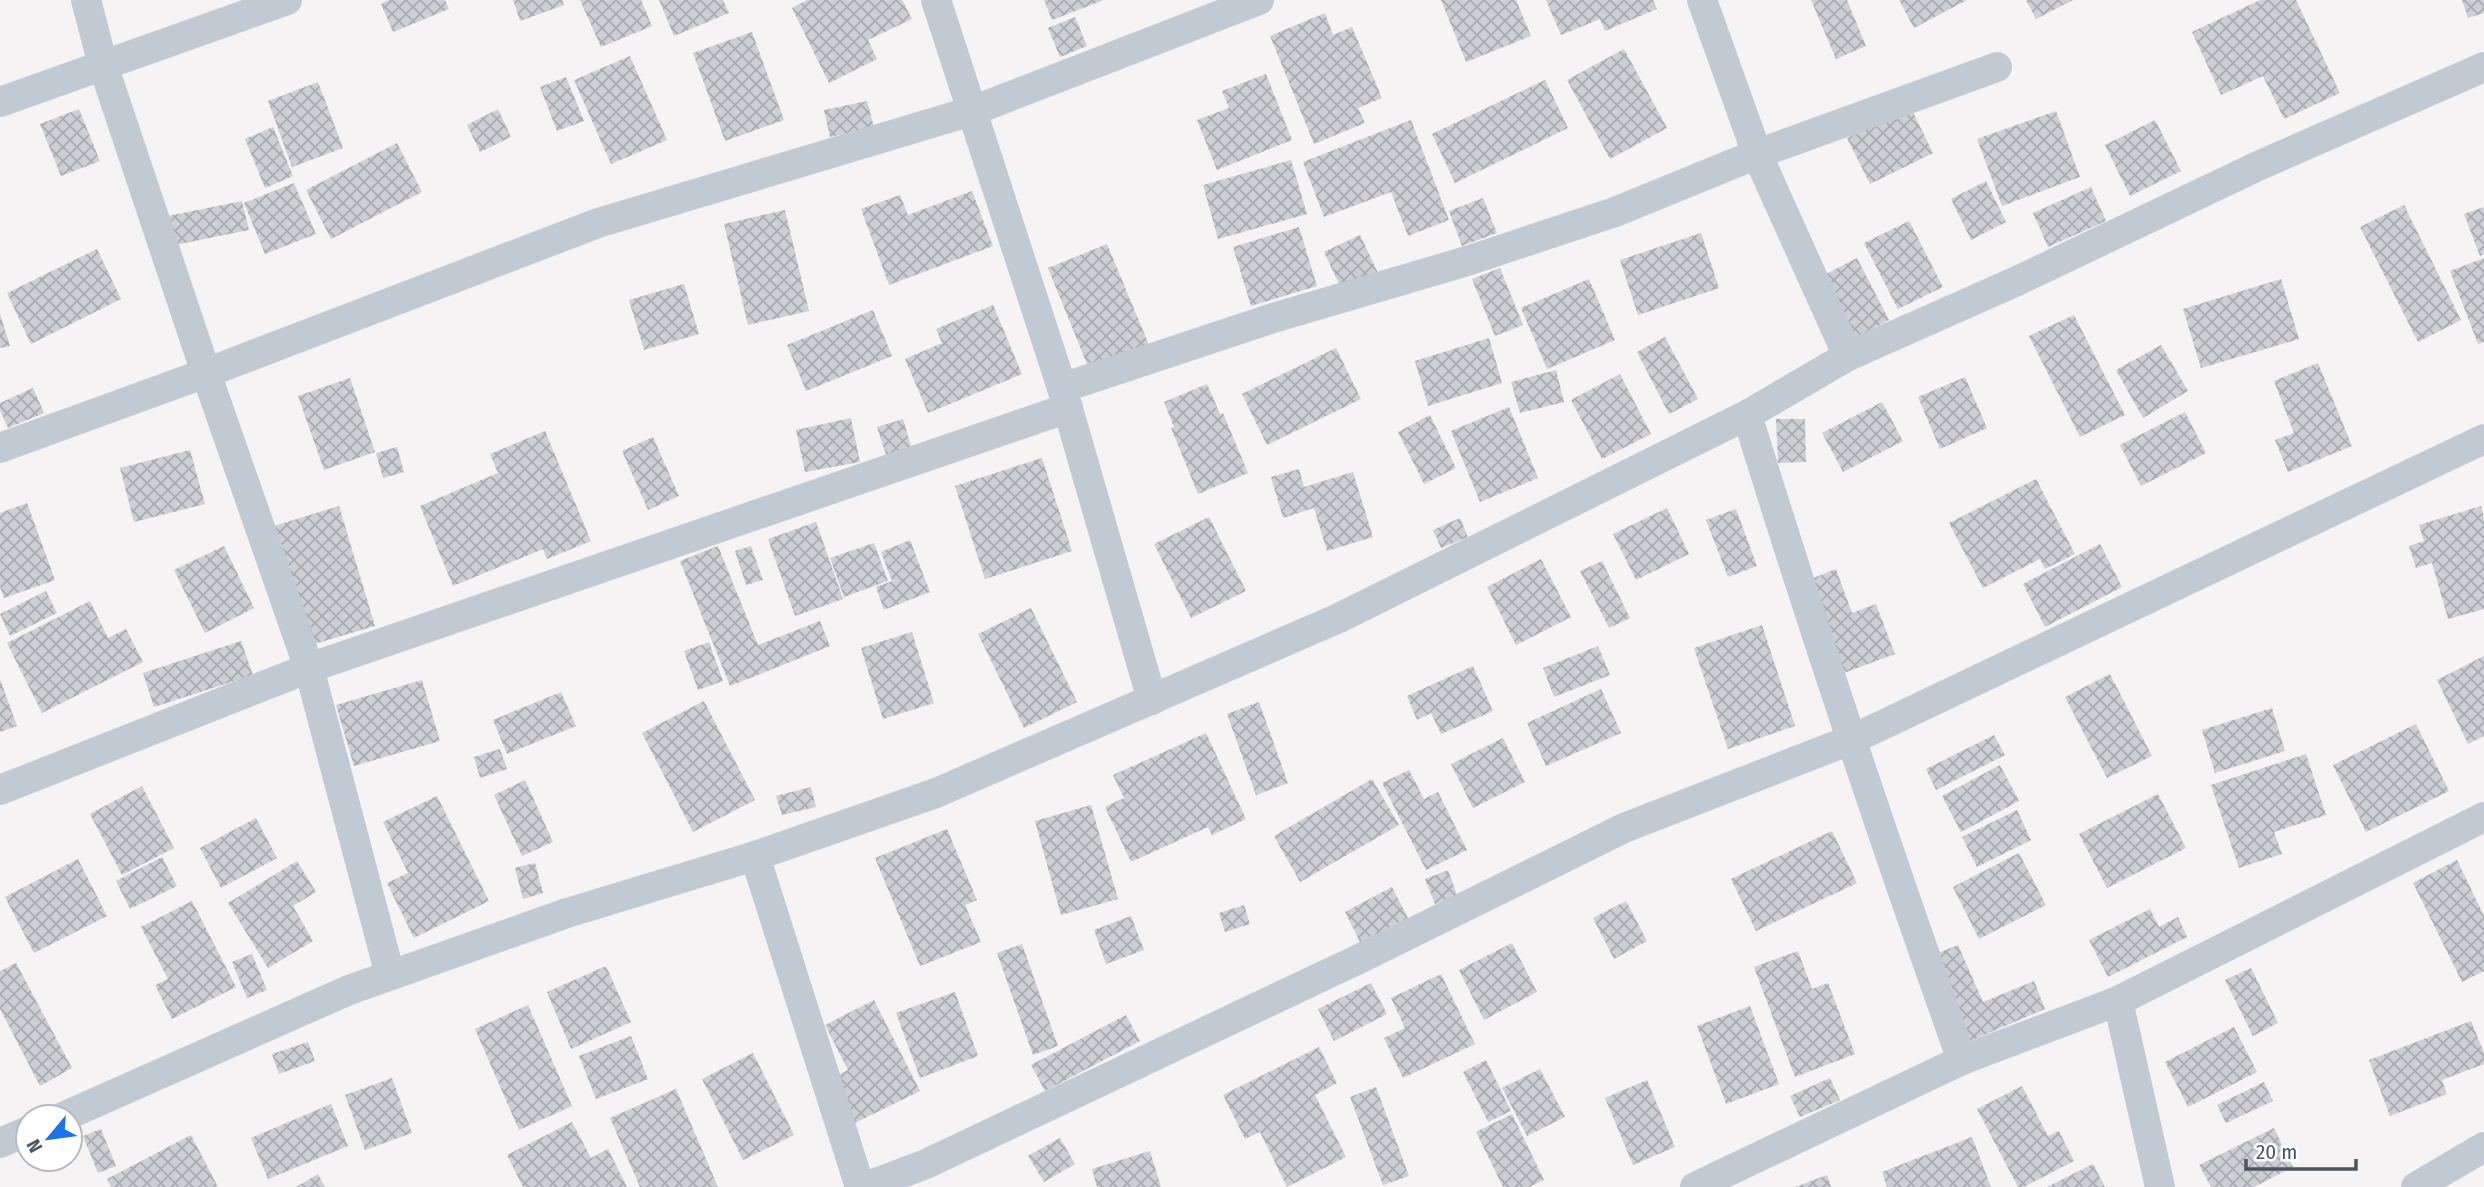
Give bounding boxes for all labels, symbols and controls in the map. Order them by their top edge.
north arrow [14,1103,84,1173]
scale bar [2246,1128,2356,1172]
text: N [22,1135,47,1157]
text: 20 m [2256,1139,2297,1165]

